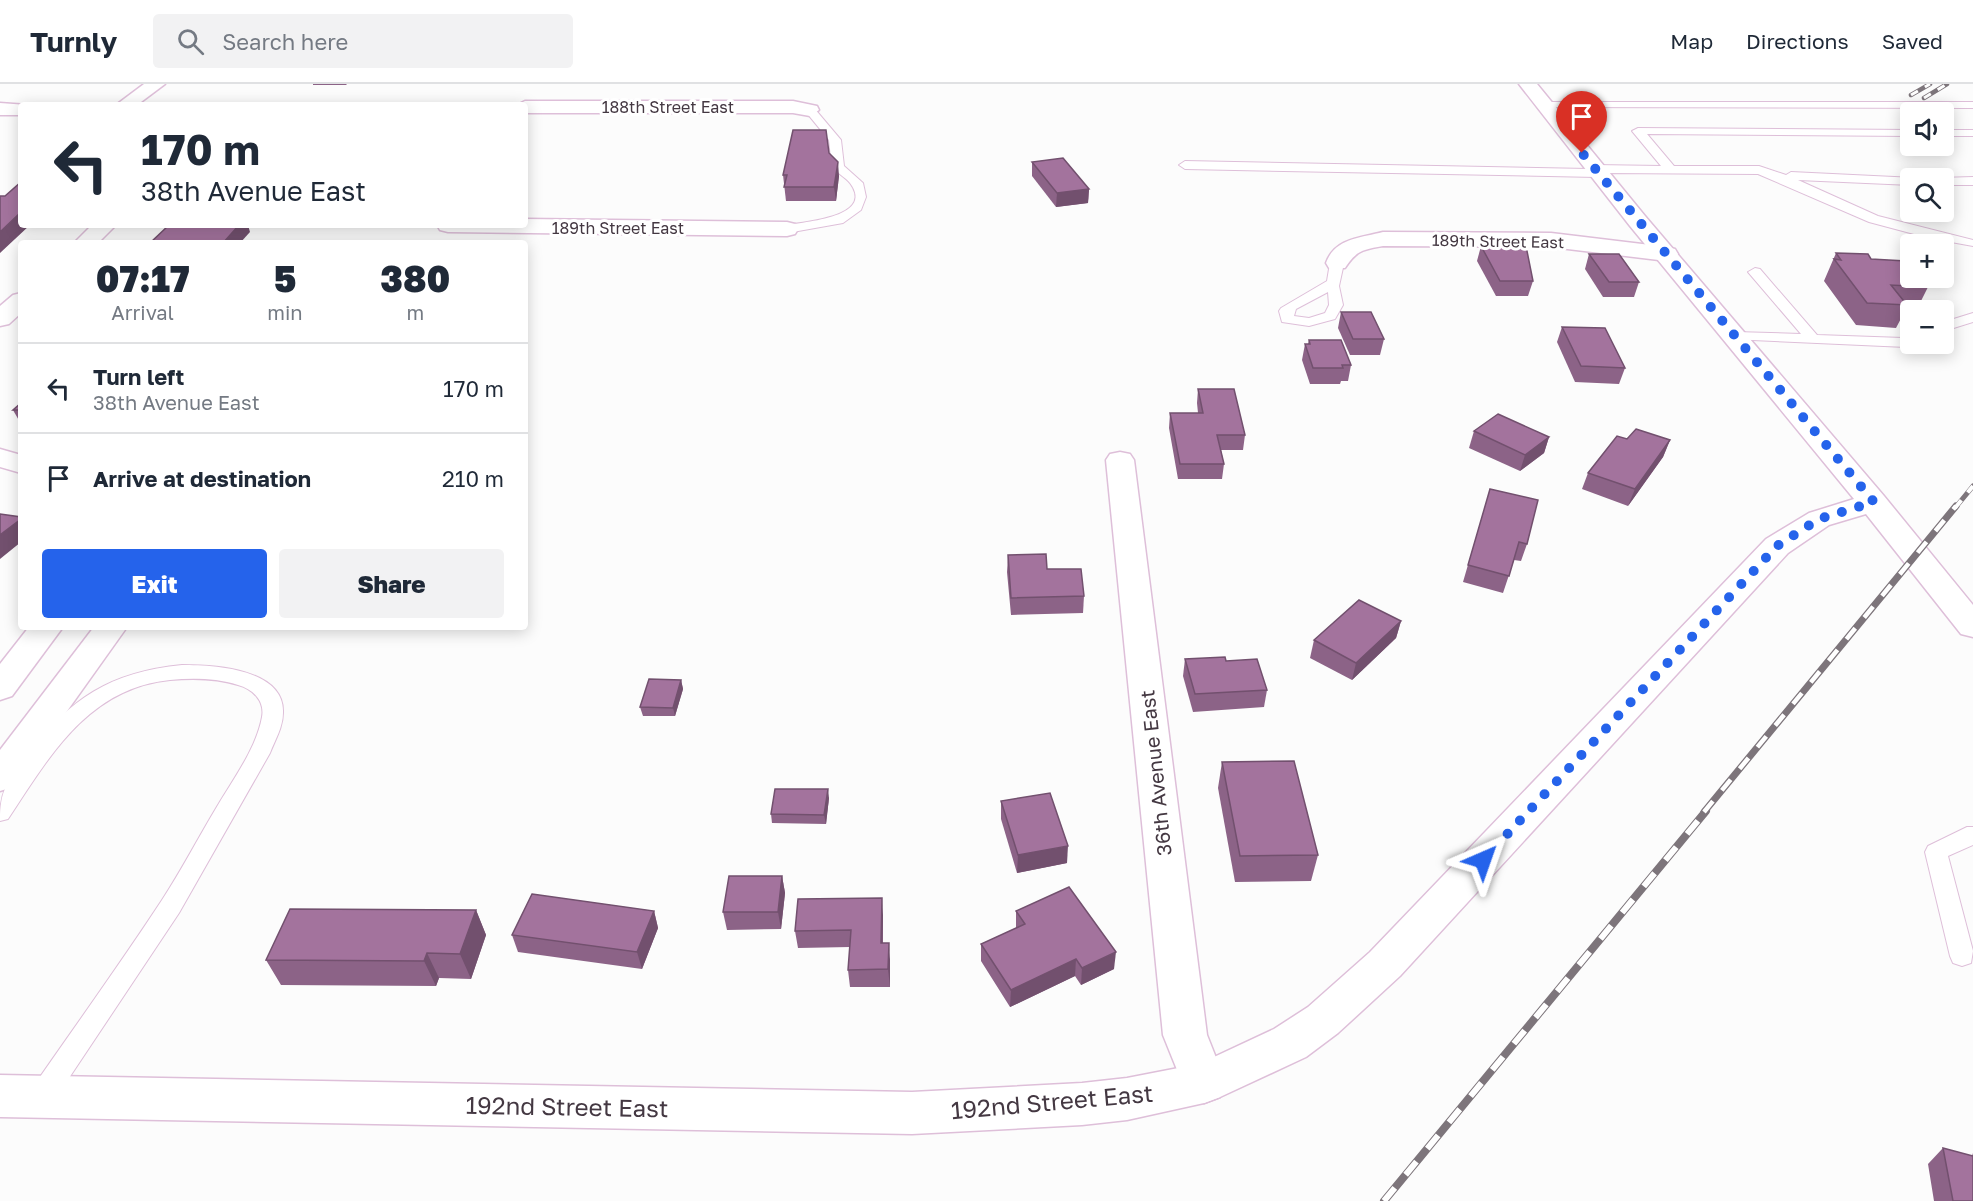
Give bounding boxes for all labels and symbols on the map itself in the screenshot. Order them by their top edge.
pin [1556,91,1607,153]
street label: 188th Street East [602,97,734,117]
street label: 189th Street East [552,218,684,238]
street label: 189th Street East [1432,230,1564,252]
street label: 36th Avenue East [1134,689,1176,857]
position arrow [1451,828,1515,892]
street label: 192nd Street East [950,1078,1154,1124]
street label: 192nd Street East [465,1090,669,1122]

